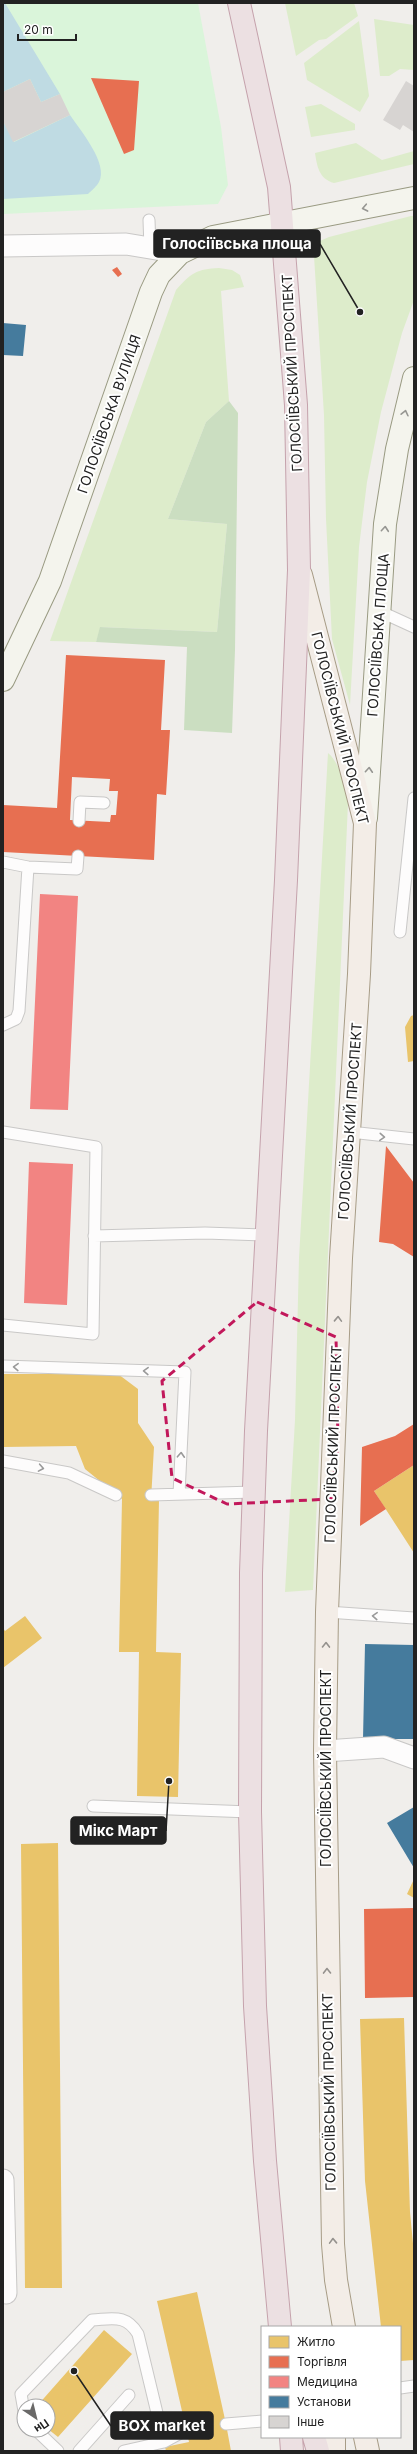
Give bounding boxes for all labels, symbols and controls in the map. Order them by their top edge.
scale bar [18,16,76,42]
text: 20 m [24,22,53,37]
one-way arrow [361,203,368,211]
callout: Голосіївська площа [154,230,320,257]
text: Голосіївська площа [162,234,312,253]
street label: ГОЛОСІЇВСЬКИЙ ПРОСПЕКТ [277,274,305,472]
street label: ГОЛОСІЇВСЬКА ВУЛИЦЯ [73,332,144,495]
one-way arrow [401,410,409,417]
one-way arrow [380,526,389,532]
street label: ГОЛОСІЇВСЬКА ПЛОЩА [363,552,392,717]
street label: ГОЛОСІЇВСЬКИЙ ПРОСПЕКТ [308,630,374,826]
one-way arrow [364,767,373,773]
street label: ГОЛОСІЇВСЬКИЙ ПРОСПЕКТ [333,1022,365,1220]
one-way arrow [379,1132,385,1141]
one-way arrow [334,1316,343,1322]
street label: ГОЛОСІЇВСЬКИЙ ПРОСПЕКТ [320,1345,344,1543]
one-way arrow [13,1362,19,1371]
one-way arrow [143,1366,149,1375]
one-way arrow [177,1452,185,1458]
one-way arrow [38,1463,45,1472]
one-way arrow [372,1611,378,1620]
one-way arrow [322,1642,330,1648]
street label: ГОЛОСІЇВСЬКИЙ ПРОСПЕКТ [316,1669,334,1867]
callout: Мікс Март [71,1817,166,1844]
text: Мікс Март [79,1821,158,1840]
one-way arrow [323,1968,331,1974]
street label: ГОЛОСІЇВСЬКИЙ ПРОСПЕКТ [317,1993,339,2191]
one-way arrow [329,2238,337,2244]
legend [261,2326,401,2438]
text: Житло [297,2334,335,2349]
text: Торгівля [297,2354,347,2369]
text: Медицина [297,2374,358,2389]
text: Установи [297,2394,351,2409]
north arrow [16,2398,56,2438]
callout: BOX market [111,2412,213,2439]
text: Інше [297,2414,324,2429]
text: Пн [31,2416,52,2436]
text: BOX market [119,2416,206,2435]

